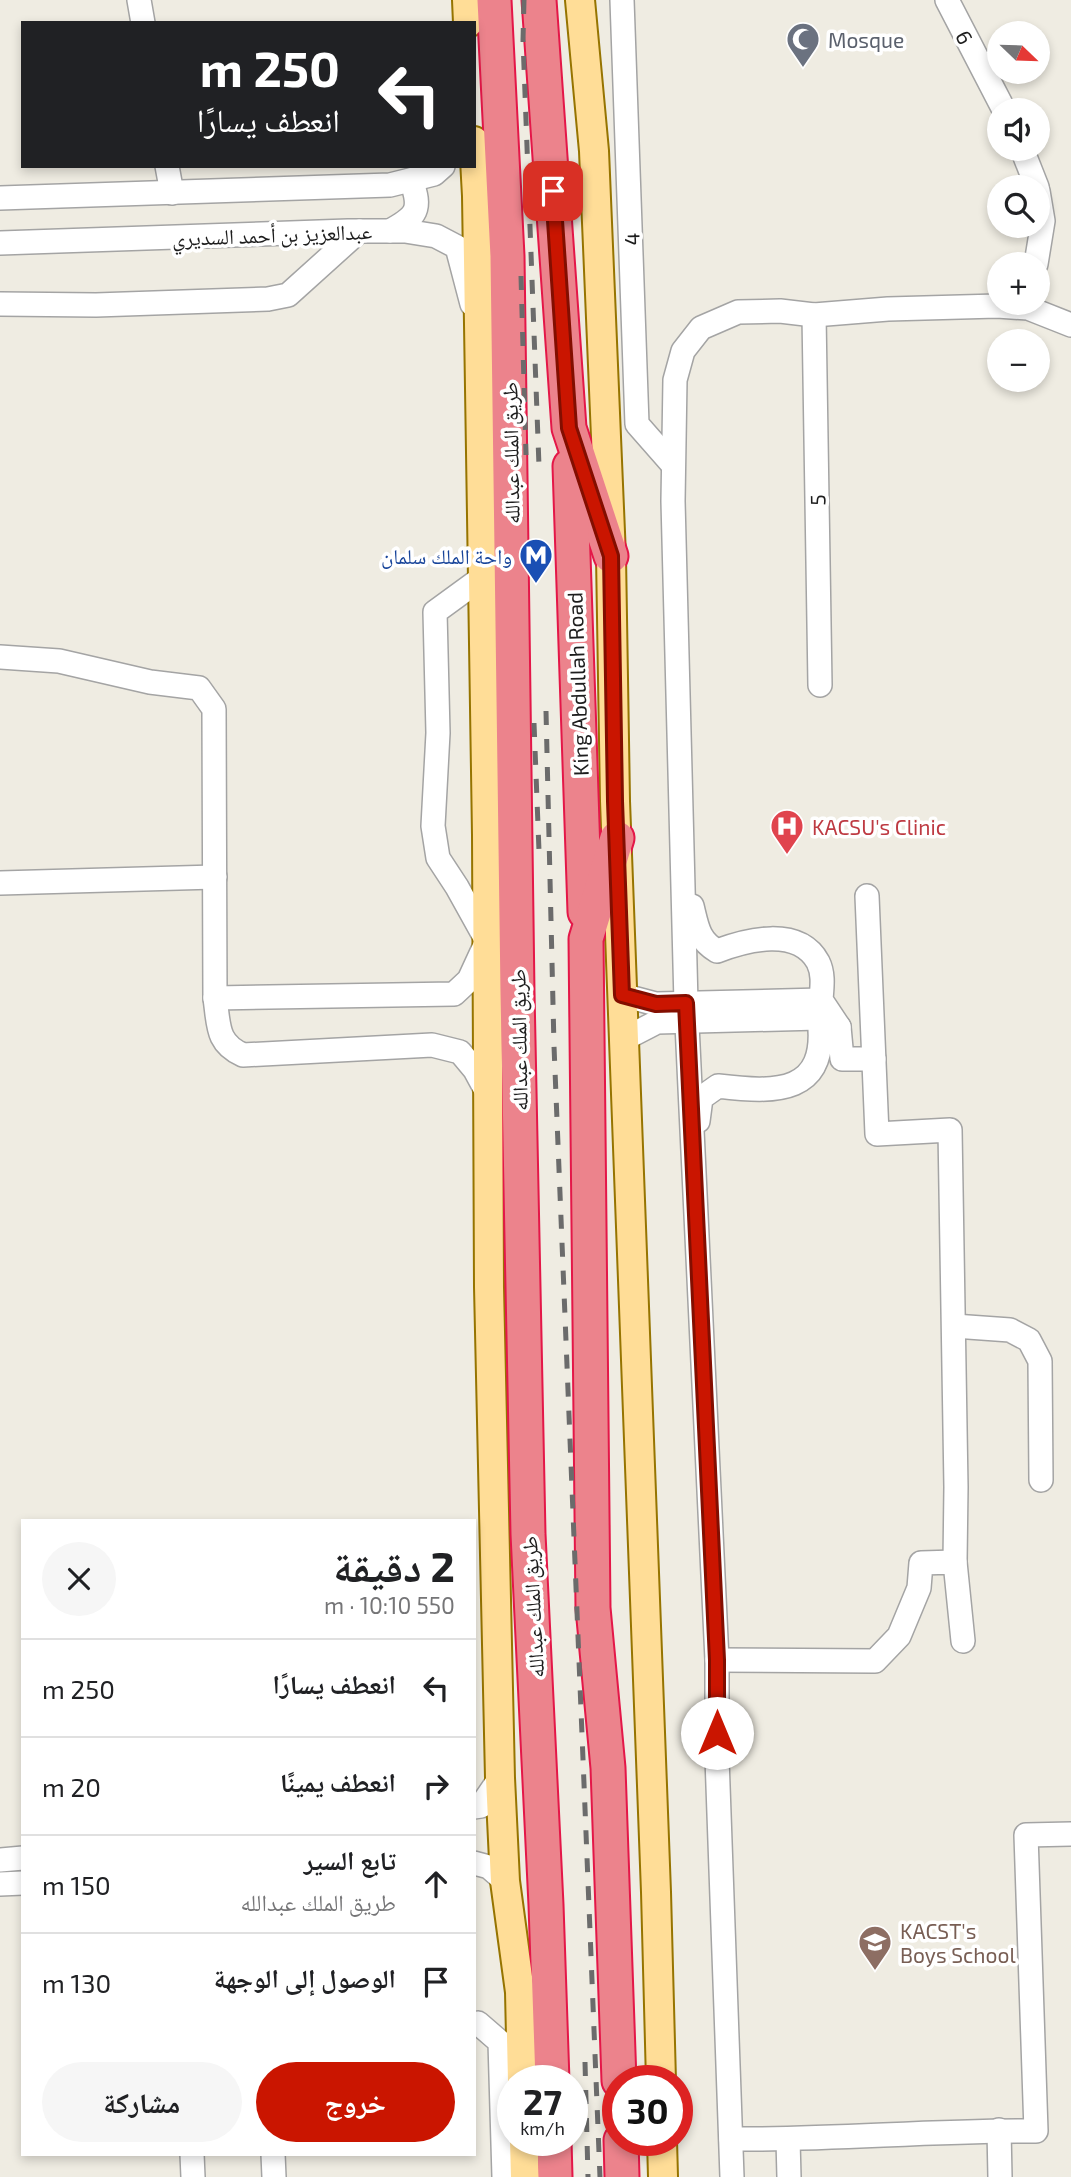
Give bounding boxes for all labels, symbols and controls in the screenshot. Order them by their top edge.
mosque icon: Mosque [784,20,822,69]
north arrow [987,21,1050,84]
map controls [987,21,1050,392]
street label: 6 [951,26,979,48]
place label: Mosque [828,27,904,52]
text: 250 m [200,38,340,97]
icon: left [364,49,455,140]
button: sound [987,98,1050,161]
text: انعطف يسارًا [197,100,340,138]
pin [523,161,583,221]
icon: arrive [534,172,572,210]
button: search [987,175,1050,238]
street label: عبدالعزيز بن أحمد السديري [172,218,373,255]
street label: 4 [618,232,644,246]
button: + [987,252,1050,315]
button: − [987,329,1050,392]
street label: طريق الملك عبدالله [496,382,526,524]
street label: 5 [804,494,830,506]
metro station icon: واحة الملك سلمان [517,536,555,585]
place label: واحة الملك سلمان [381,543,512,569]
street label: King Abdullah Road [561,592,593,776]
hospital icon: KACSU's Clinic [768,807,806,856]
place label: KACSU's Clinic [812,814,946,839]
street label: طريق الملك عبدالله [504,969,534,1111]
street label: طريق الملك عبدالله [516,1535,550,1679]
text: 2 دقيقة [333,1540,455,1590]
button: close [42,1542,116,1616]
text: 550 m · 10:10 [324,1591,455,1619]
text: انعطف يسارًا [272,1668,396,1699]
icon: left [417,1669,455,1707]
text: 250 m [42,1673,115,1704]
position arrow [680,1696,754,1770]
text: انعطف يمينًا [280,1766,396,1797]
icon: right [417,1767,455,1805]
text: 20 m [42,1771,101,1802]
text: تابع السير [304,1844,396,1875]
icon: ahead [417,1865,455,1903]
text: 150 m [42,1869,111,1900]
text: طريق الملك عبدالله [241,1888,396,1916]
place label: KACST's Boys School [900,1918,1016,1967]
school or university icon: KACST's Boys School [856,1923,894,1972]
text: الوصول إلى الوجهة [214,1962,396,1993]
icon: arrive [417,1963,455,2001]
text: 130 m [42,1967,111,1998]
button: مشاركة [42,2062,242,2142]
button: خروج [256,2062,455,2142]
speed limit sign: 30 [602,2065,693,2156]
text: 27 [523,2080,562,2122]
text: km/h [520,2117,565,2139]

